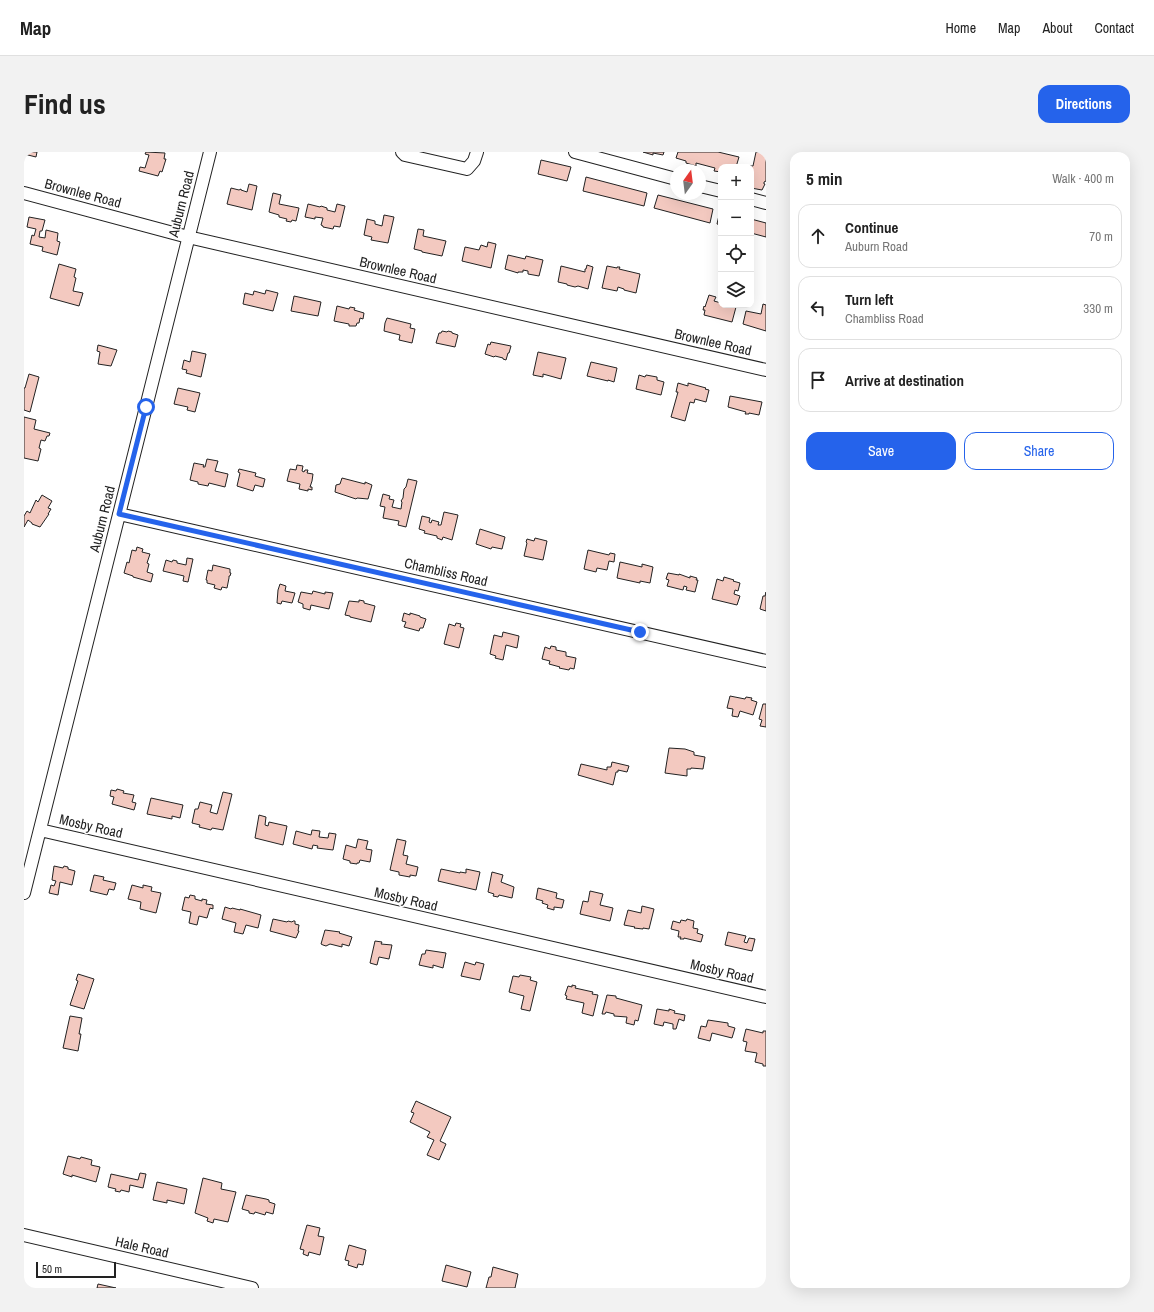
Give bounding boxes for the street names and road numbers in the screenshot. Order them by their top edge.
street label: Auburn Road [164,169,198,240]
street label: Brownlee Road [43,174,123,212]
street label: Brownlee Road [358,252,438,288]
street label: Brownlee Road [673,324,753,360]
street label: Auburn Road [85,484,119,555]
street label: Chambliss Road [403,554,489,590]
street label: Mosby Road [58,810,124,842]
street label: Mosby Road [373,883,439,915]
street label: Mosby Road [689,955,755,987]
street label: Hale Road [114,1232,170,1262]

